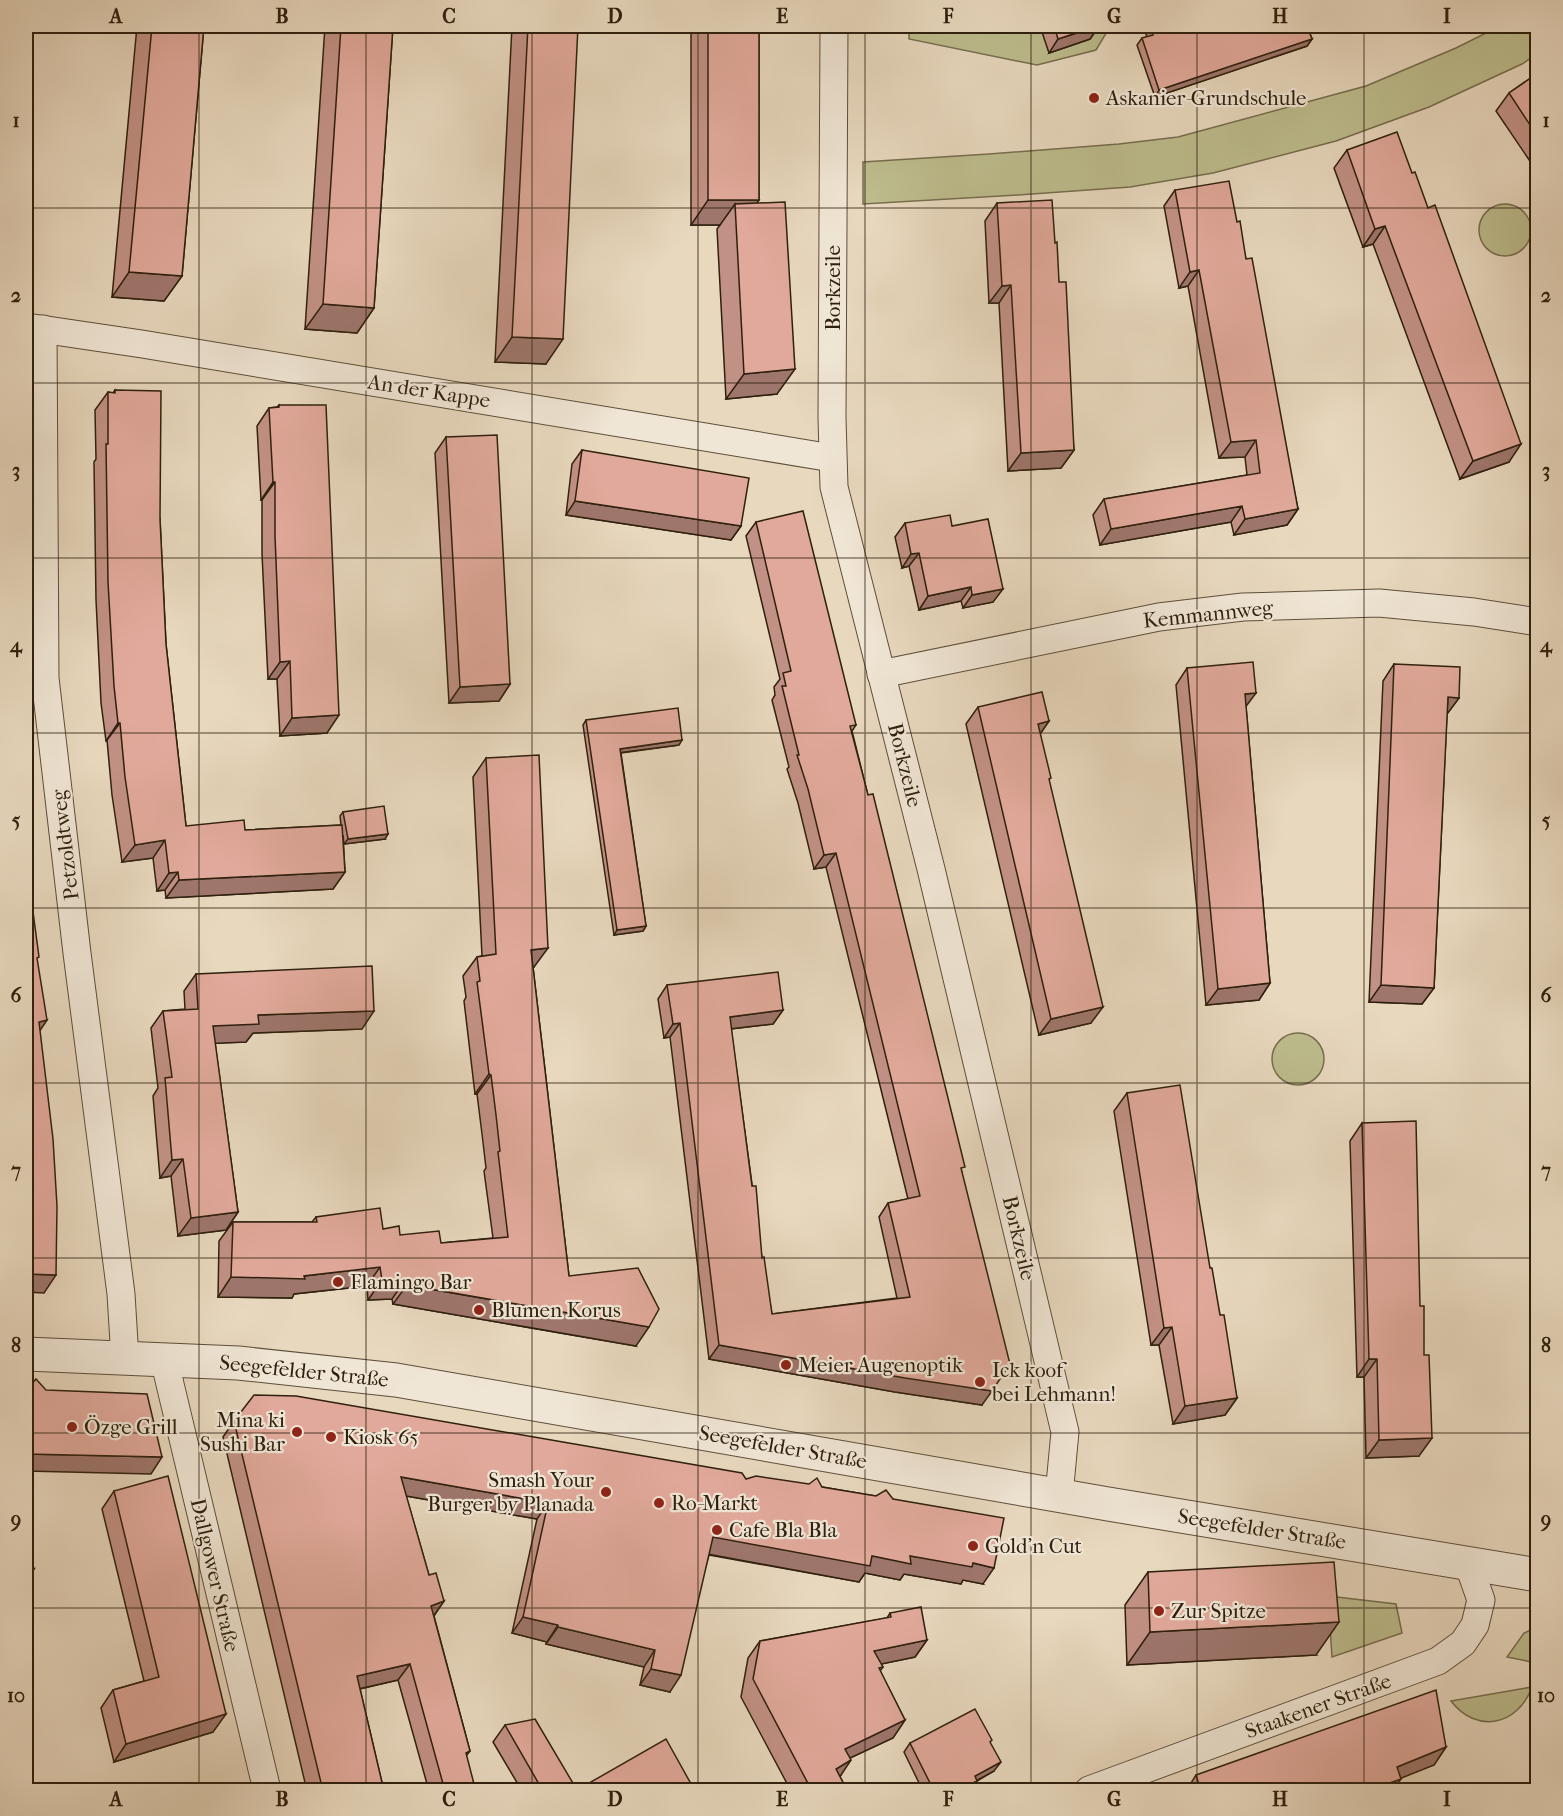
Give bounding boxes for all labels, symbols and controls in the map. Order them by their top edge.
text: A [108,5,124,28]
text: B [275,5,289,28]
text: C [442,5,456,28]
text: D [607,5,623,28]
text: E [776,5,788,28]
text: F [942,5,954,28]
text: G [1107,5,1121,28]
text: H [1272,5,1288,28]
text: I [1443,5,1451,28]
place label: Askanier-Grundschule [1105,86,1306,110]
marker: Askanier-Grundschule [1087,91,1101,105]
text: 1 [12,109,20,132]
text: 1 [1542,109,1550,132]
street label: Borkzeile [821,245,845,331]
text: 2 [11,284,21,307]
text: 2 [1541,284,1551,307]
street label: An der Kappe [365,369,492,413]
text: 3 [12,459,20,482]
text: 3 [1542,459,1550,482]
street label: Kemmannweg [1142,595,1275,633]
text: 4 [9,634,23,658]
text: 4 [1539,634,1553,658]
street label: Borkzeile [883,721,927,809]
street label: Petzoldtweg [46,788,84,902]
text: 5 [12,809,21,832]
text: 5 [1542,809,1551,832]
text: 6 [11,984,23,1007]
text: 6 [1541,984,1553,1007]
text: 7 [10,1159,21,1182]
text: 7 [1540,1159,1551,1182]
street label: Borkzeile [998,1194,1040,1282]
place label: Flamingo Bar [350,1270,472,1294]
marker: Flamingo Bar [331,1275,345,1289]
place label: Blumen Korus [491,1298,621,1322]
marker: Blumen Korus [472,1303,486,1317]
text: 8 [11,1334,21,1357]
text: 8 [1541,1334,1551,1357]
street label: Seegefelder Straße [218,1350,390,1392]
place label: Meier Augenoptik [798,1353,963,1377]
marker: Meier Augenoptik [779,1358,793,1372]
place label: Ick koof bei Lehmann! [991,1358,1116,1406]
marker: Ick koof bei Lehmann! [973,1375,987,1389]
place label: Mina ki Sushi Bar [200,1408,285,1456]
place label: Özge Grill [84,1415,178,1439]
marker: Özge Grill [65,1420,79,1434]
street label: Seegefelder Straße [697,1420,869,1474]
marker: Mina ki Sushi Bar [290,1425,304,1439]
place label: Kiosk 65 [343,1425,418,1449]
marker: Kiosk 65 [324,1430,338,1444]
place label: Smash Your Burger by Planada [427,1468,594,1516]
marker: Smash Your Burger by Planada [599,1485,613,1499]
place label: Ro-Markt [671,1491,759,1515]
street label: Dallgower Straße [186,1496,244,1654]
marker: Ro-Markt [652,1496,666,1510]
street label: Seegefelder Straße [1176,1504,1348,1554]
text: 9 [10,1509,21,1532]
text: 9 [1540,1509,1551,1532]
place label: Cafe Bla Bla [729,1518,838,1542]
marker: Cafe Bla Bla [710,1523,724,1537]
place label: Gold'n Cut [985,1534,1083,1558]
marker: Gold'n Cut [966,1539,980,1553]
place label: Zur Spitze [1171,1599,1266,1623]
marker: Zur Spitze [1152,1604,1166,1618]
street label: Staakener Straße [1242,1668,1394,1744]
text: 10 [7,1684,25,1707]
text: 10 [1537,1684,1555,1707]
text: A [108,1788,124,1811]
text: B [275,1788,289,1811]
text: C [442,1788,456,1811]
text: D [607,1788,623,1811]
text: E [776,1788,788,1811]
text: F [942,1788,954,1811]
text: G [1107,1788,1121,1811]
text: H [1272,1788,1288,1811]
text: I [1443,1788,1451,1811]

